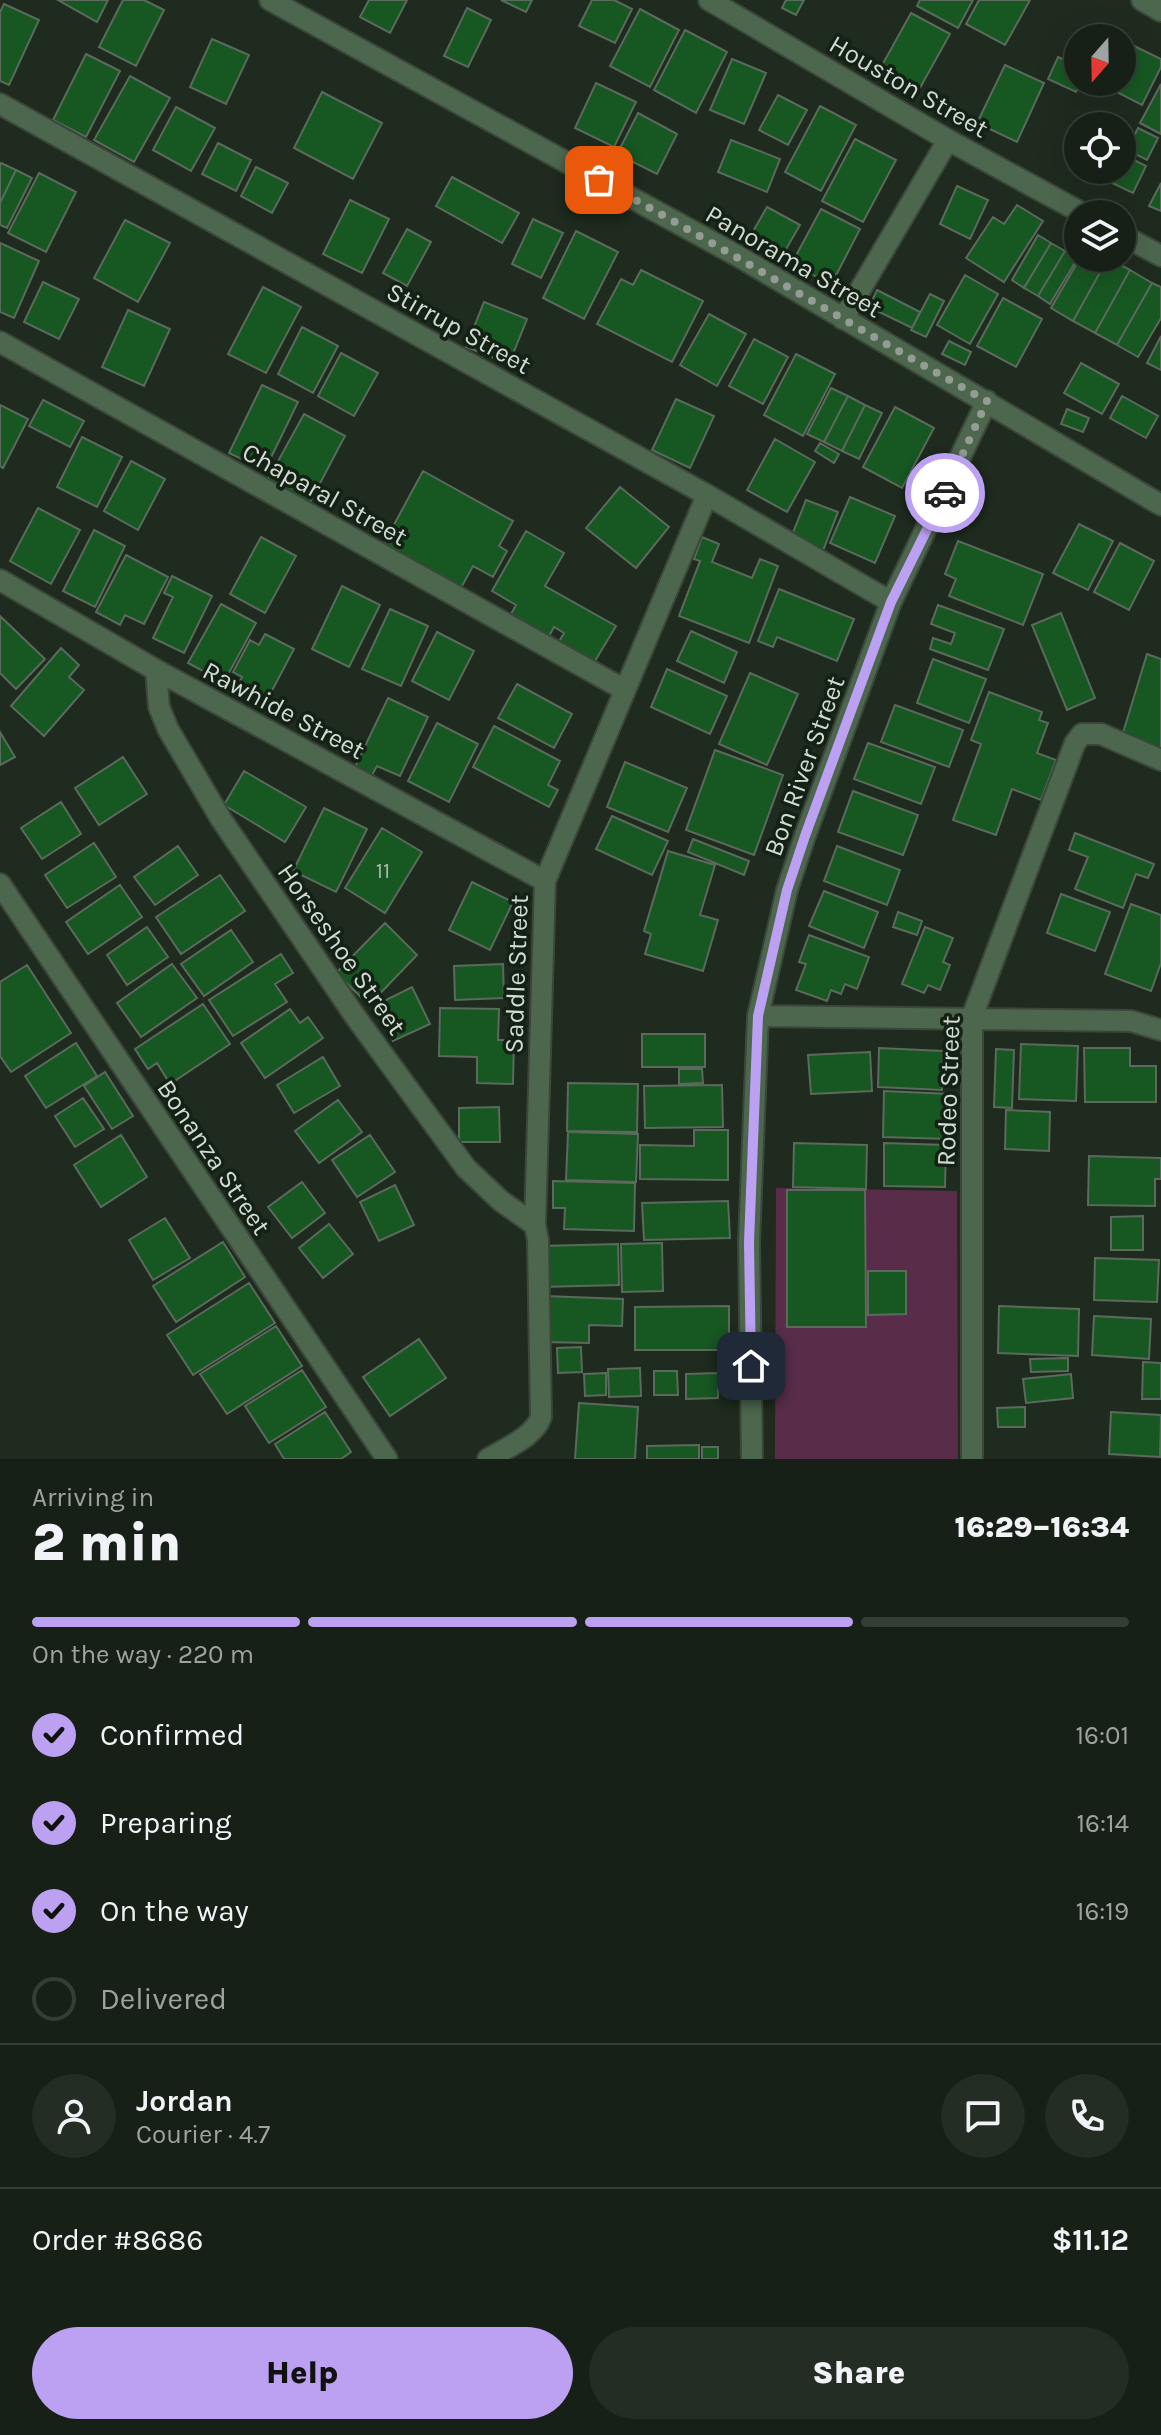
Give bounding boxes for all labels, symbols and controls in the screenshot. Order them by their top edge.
north arrow [1064,24,1136,96]
map controls [1064,24,1136,272]
street label: Houston Street [824,28,994,145]
button: locate [1064,112,1136,184]
pin [565,146,633,214]
icon: bag [577,158,621,202]
street label: Panorama Street [700,198,888,325]
button: layers [1064,200,1136,272]
street label: Stirrup Street [381,276,537,381]
street label: Chaparal Street [237,436,413,553]
courier [905,453,985,533]
icon: car [923,471,967,515]
street label: Rawhide Street [198,655,370,766]
street label: Bon River Street [758,672,851,860]
street label: Horseshoe Street [271,857,412,1041]
house number: 11 [376,858,390,884]
street label: Saddle Street [498,894,535,1054]
street label: Rodeo Street [930,1015,967,1167]
street label: Bonanza Street [150,1074,277,1241]
pin [717,1332,785,1400]
icon: home [729,1344,773,1388]
text: Arriving in [32,1482,154,1513]
text: 16:29–16:34 [954,1509,1129,1545]
text: 2 min [32,1512,181,1573]
text: On the way · 220 m [32,1639,254,1670]
icon: check [32,1713,76,1757]
text: Confirmed [100,1717,244,1753]
text: 16:01 [1076,1720,1129,1751]
icon: check [32,1801,76,1845]
text: Preparing [100,1805,232,1841]
text: 16:14 [1076,1808,1129,1839]
icon: check [32,1889,76,1933]
text: On the way [100,1893,249,1929]
text: 16:19 [1076,1896,1129,1927]
text: Delivered [100,1981,227,2017]
button: person [32,2074,116,2158]
button: chat [941,2074,1025,2158]
button: phone [1045,2074,1129,2158]
text: Jordan [136,2083,233,2119]
text: Courier · 4.7 [136,2119,270,2150]
text: Order #8686 [32,2222,203,2258]
text: $11.12 [1052,2222,1129,2258]
button: Help [32,2327,573,2419]
button: Share [589,2327,1129,2419]

